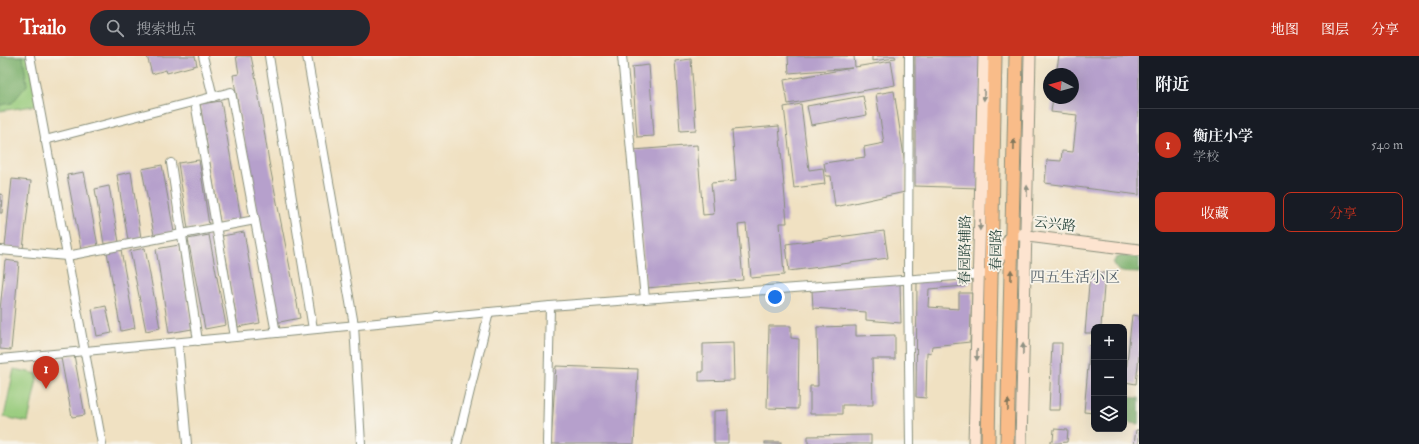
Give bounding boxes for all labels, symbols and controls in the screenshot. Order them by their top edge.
search box [90,10,370,46]
text: Trailo [20,16,66,40]
icon: search [104,17,126,39]
text: 搜索地点 [136,20,196,39]
text: 地图 [1271,21,1299,38]
text: 图层 [1321,21,1349,38]
text: 分享 [1371,21,1399,38]
north arrow [1043,68,1079,104]
text: 附近 [1155,74,1189,95]
one-way arrow [980,89,987,101]
text: 衡庄小学 [1193,127,1253,146]
text: 1 [1166,137,1170,153]
text: 540 m [1371,137,1403,153]
one-way arrow [1011,138,1017,151]
text: 学校 [1193,149,1219,165]
one-way arrow [1024,184,1030,197]
button: 收藏 [1155,192,1275,232]
button: 分享 [1283,192,1403,232]
street label: 云兴路 [1033,213,1077,235]
street label: 春园路辅路 [956,215,974,285]
one-way arrow [977,219,983,232]
street label: 春园路 [987,229,1005,271]
one-way arrow [1008,268,1014,281]
district label: 四五生活小区 [1030,268,1120,287]
your location [765,287,785,307]
map controls [1091,324,1127,432]
button: + [1091,324,1127,360]
one-way arrow [1020,343,1027,355]
one-way arrow [974,349,980,362]
pin: 1 [33,356,59,389]
button: − [1091,360,1127,396]
button: layers [1091,396,1127,432]
one-way arrow [1005,398,1011,411]

